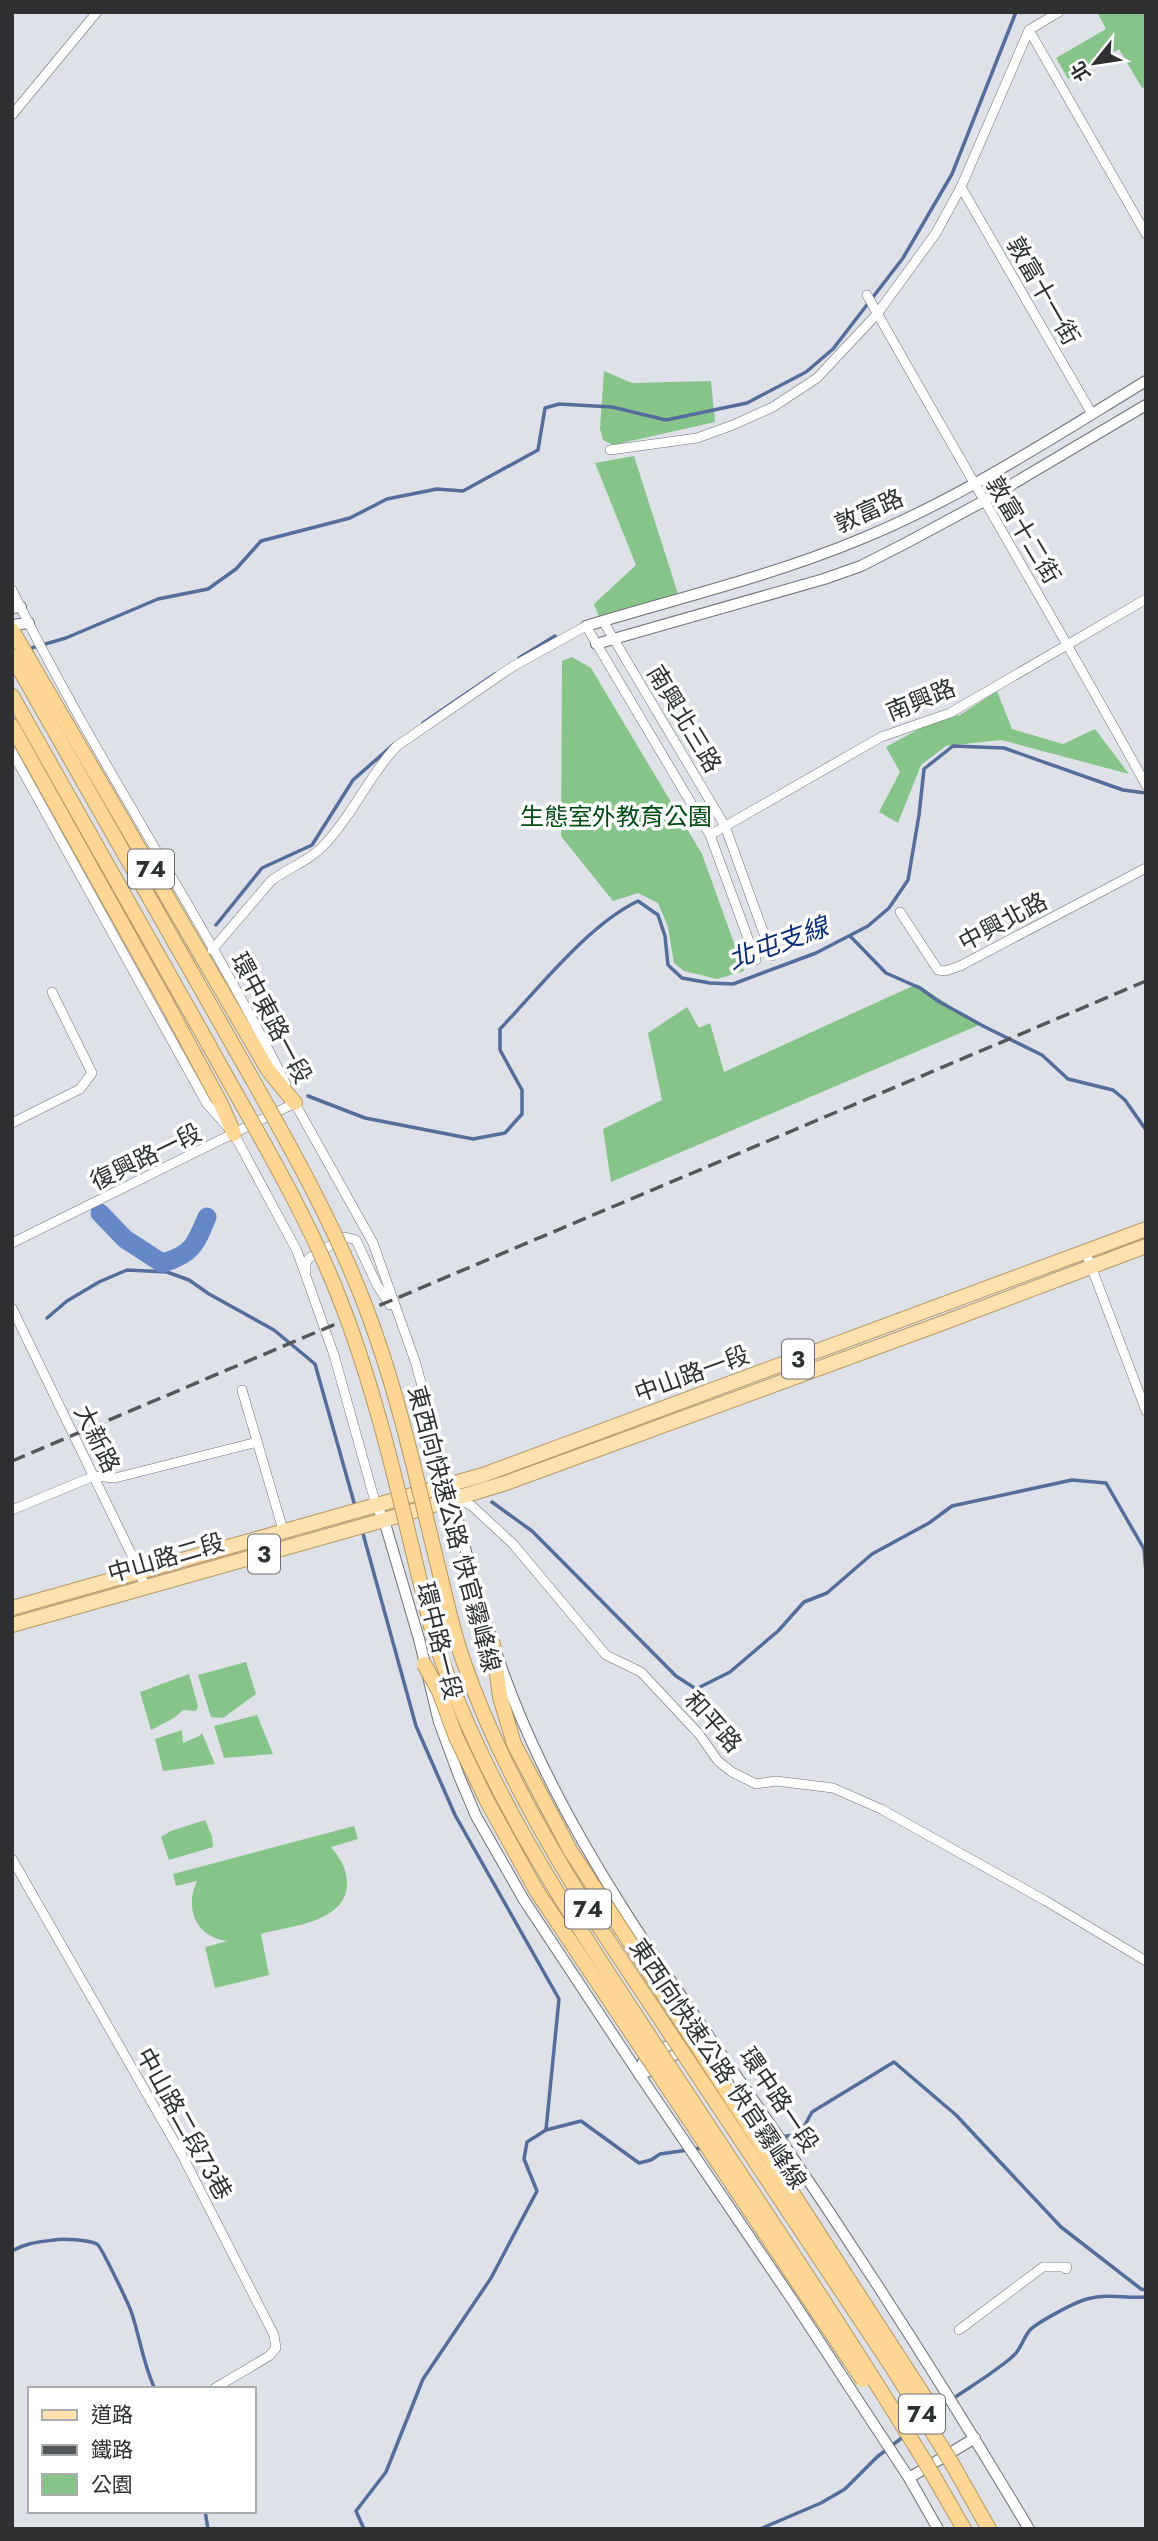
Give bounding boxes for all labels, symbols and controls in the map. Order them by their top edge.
north arrow [1060,28,1130,98]
text: 北 [1064,56,1097,86]
street label: 敦富十一街 [998,230,1089,351]
street label: 敦富十二街 [978,469,1069,590]
street label: 敦富路 [829,480,909,541]
street label: 南興北三路 [639,658,730,779]
street label: 南興路 [881,670,961,729]
park label: 生態室外教育公園 [520,799,712,834]
road number: 74 [128,849,174,888]
street label: 中興北路 [952,884,1053,960]
water label: 北屯支線 [723,906,836,979]
street label: 環中東路一段 [222,946,321,1090]
street label: 復興路一段 [84,1115,207,1199]
street label: 中山路一段 [629,1337,754,1410]
road number: 3 [782,1340,814,1378]
street label: 東西向快速公路 快官霧峰線 [399,1382,510,1676]
street label: 大新路 [66,1399,129,1479]
street label: 中山路二段 [103,1524,228,1591]
road number: 3 [248,1534,280,1574]
street label: 環中路一段 [408,1578,471,1703]
street label: 和平路 [676,1683,750,1760]
road number: 74 [565,1890,611,1928]
street label: 東西向快速公路 快官霧峰線 [621,1932,815,2196]
street label: 環中路一段 [731,2040,827,2159]
street label: 中山路二段73巷 [128,2041,241,2206]
legend [28,2387,256,2513]
road number: 74 [899,2394,945,2434]
text: 道路 [91,2400,133,2430]
text: 鐵路 [91,2435,133,2465]
text: 公園 [91,2470,133,2500]

